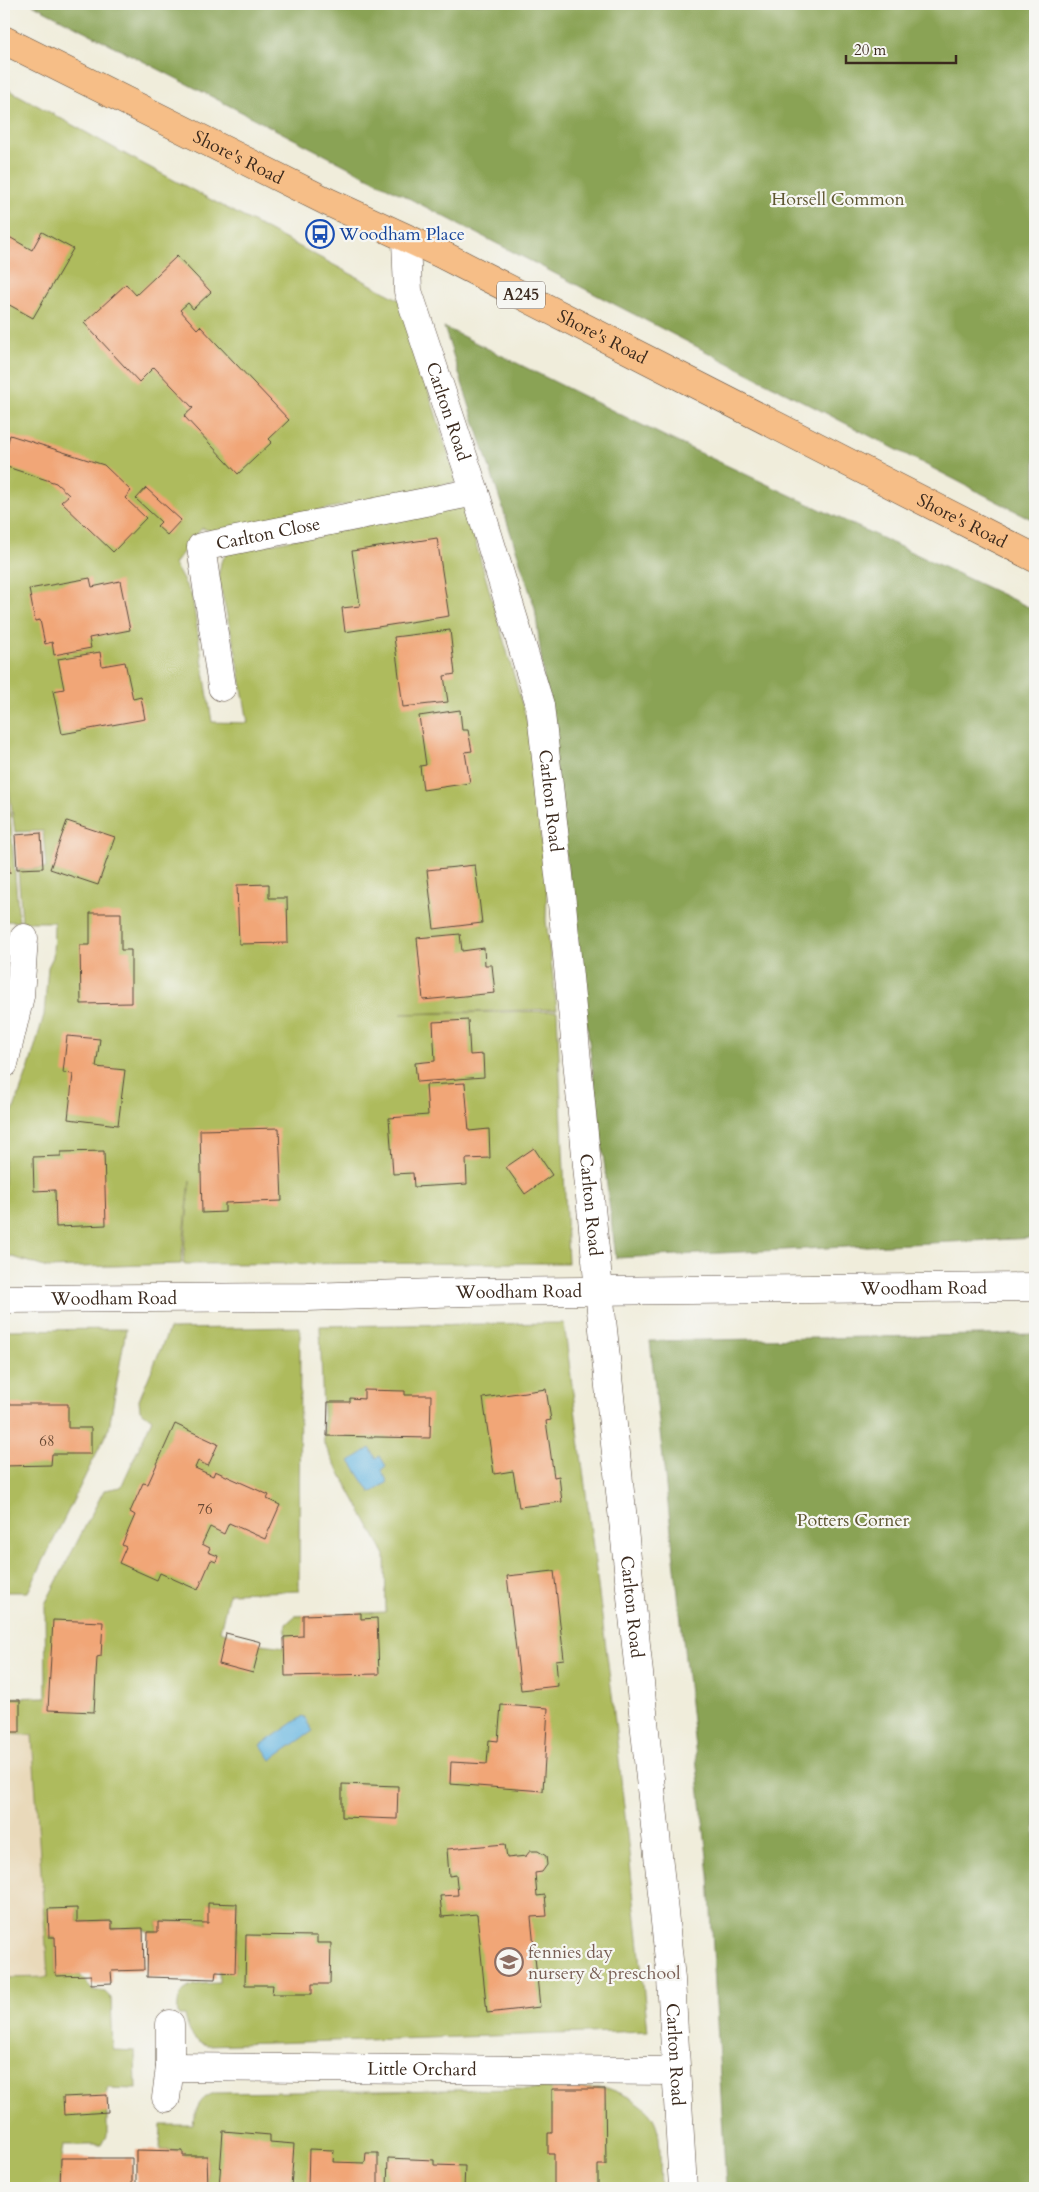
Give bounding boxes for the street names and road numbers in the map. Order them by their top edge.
street label: Shore's Road [189,124,288,190]
road number: A245 [497,282,545,308]
street label: Shore's Road [553,303,652,370]
street label: Carlton Road [420,359,476,465]
street label: Shore's Road [913,487,1012,554]
street label: Carlton Close [214,511,322,556]
street label: Carlton Road [533,748,569,854]
street label: Carlton Road [573,1152,608,1258]
street label: Woodham Road [860,1275,988,1301]
street label: Woodham Road [454,1278,583,1305]
street label: Woodham Road [50,1285,178,1311]
street label: Carlton Road [614,1554,650,1660]
street label: Carlton Road [660,2002,691,2107]
street label: Little Orchard [367,2056,477,2082]

